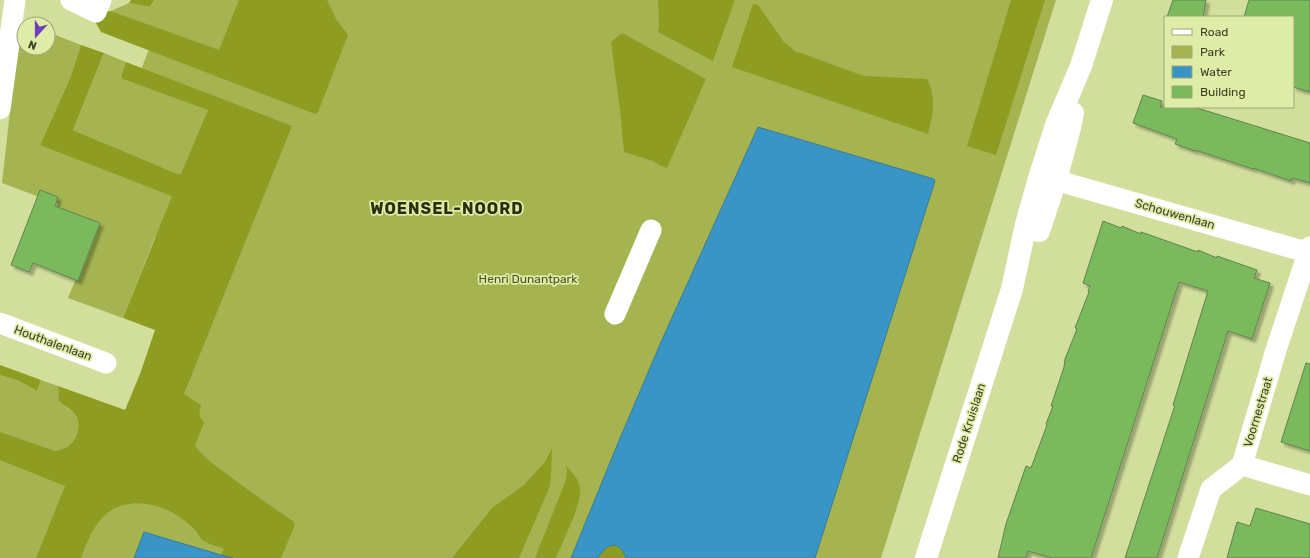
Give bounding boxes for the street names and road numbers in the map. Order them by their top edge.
street label: Schouwenlaan [1133,196,1217,232]
street label: Houthalenlaan [12,322,94,364]
street label: Voornestraat [1241,375,1275,449]
street label: Rode Kruislaan [950,381,988,465]

